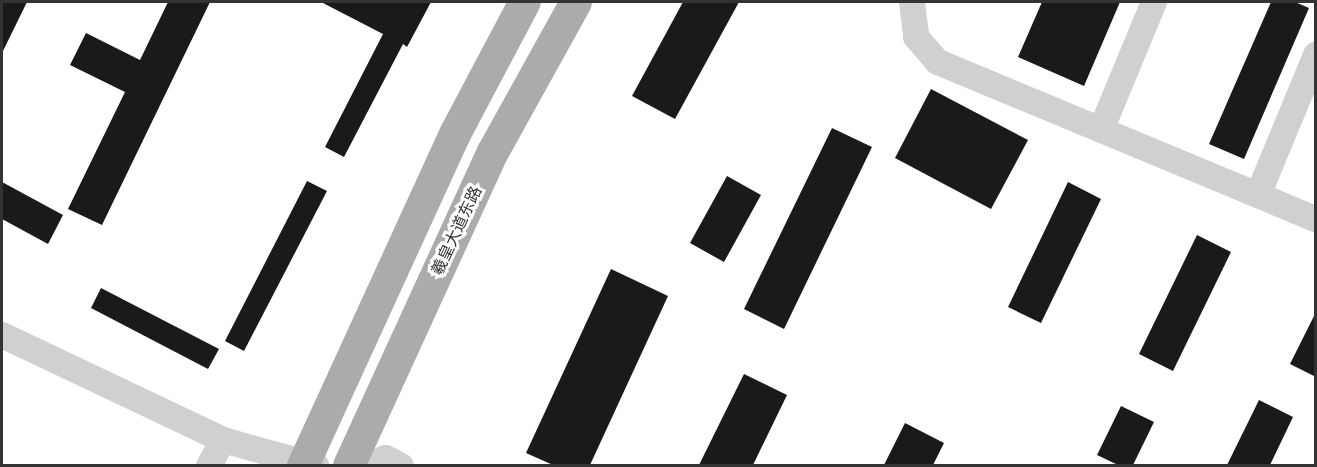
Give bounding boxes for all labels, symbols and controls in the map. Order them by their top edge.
street label: 羲皇大道东路 [428,183,486,279]

